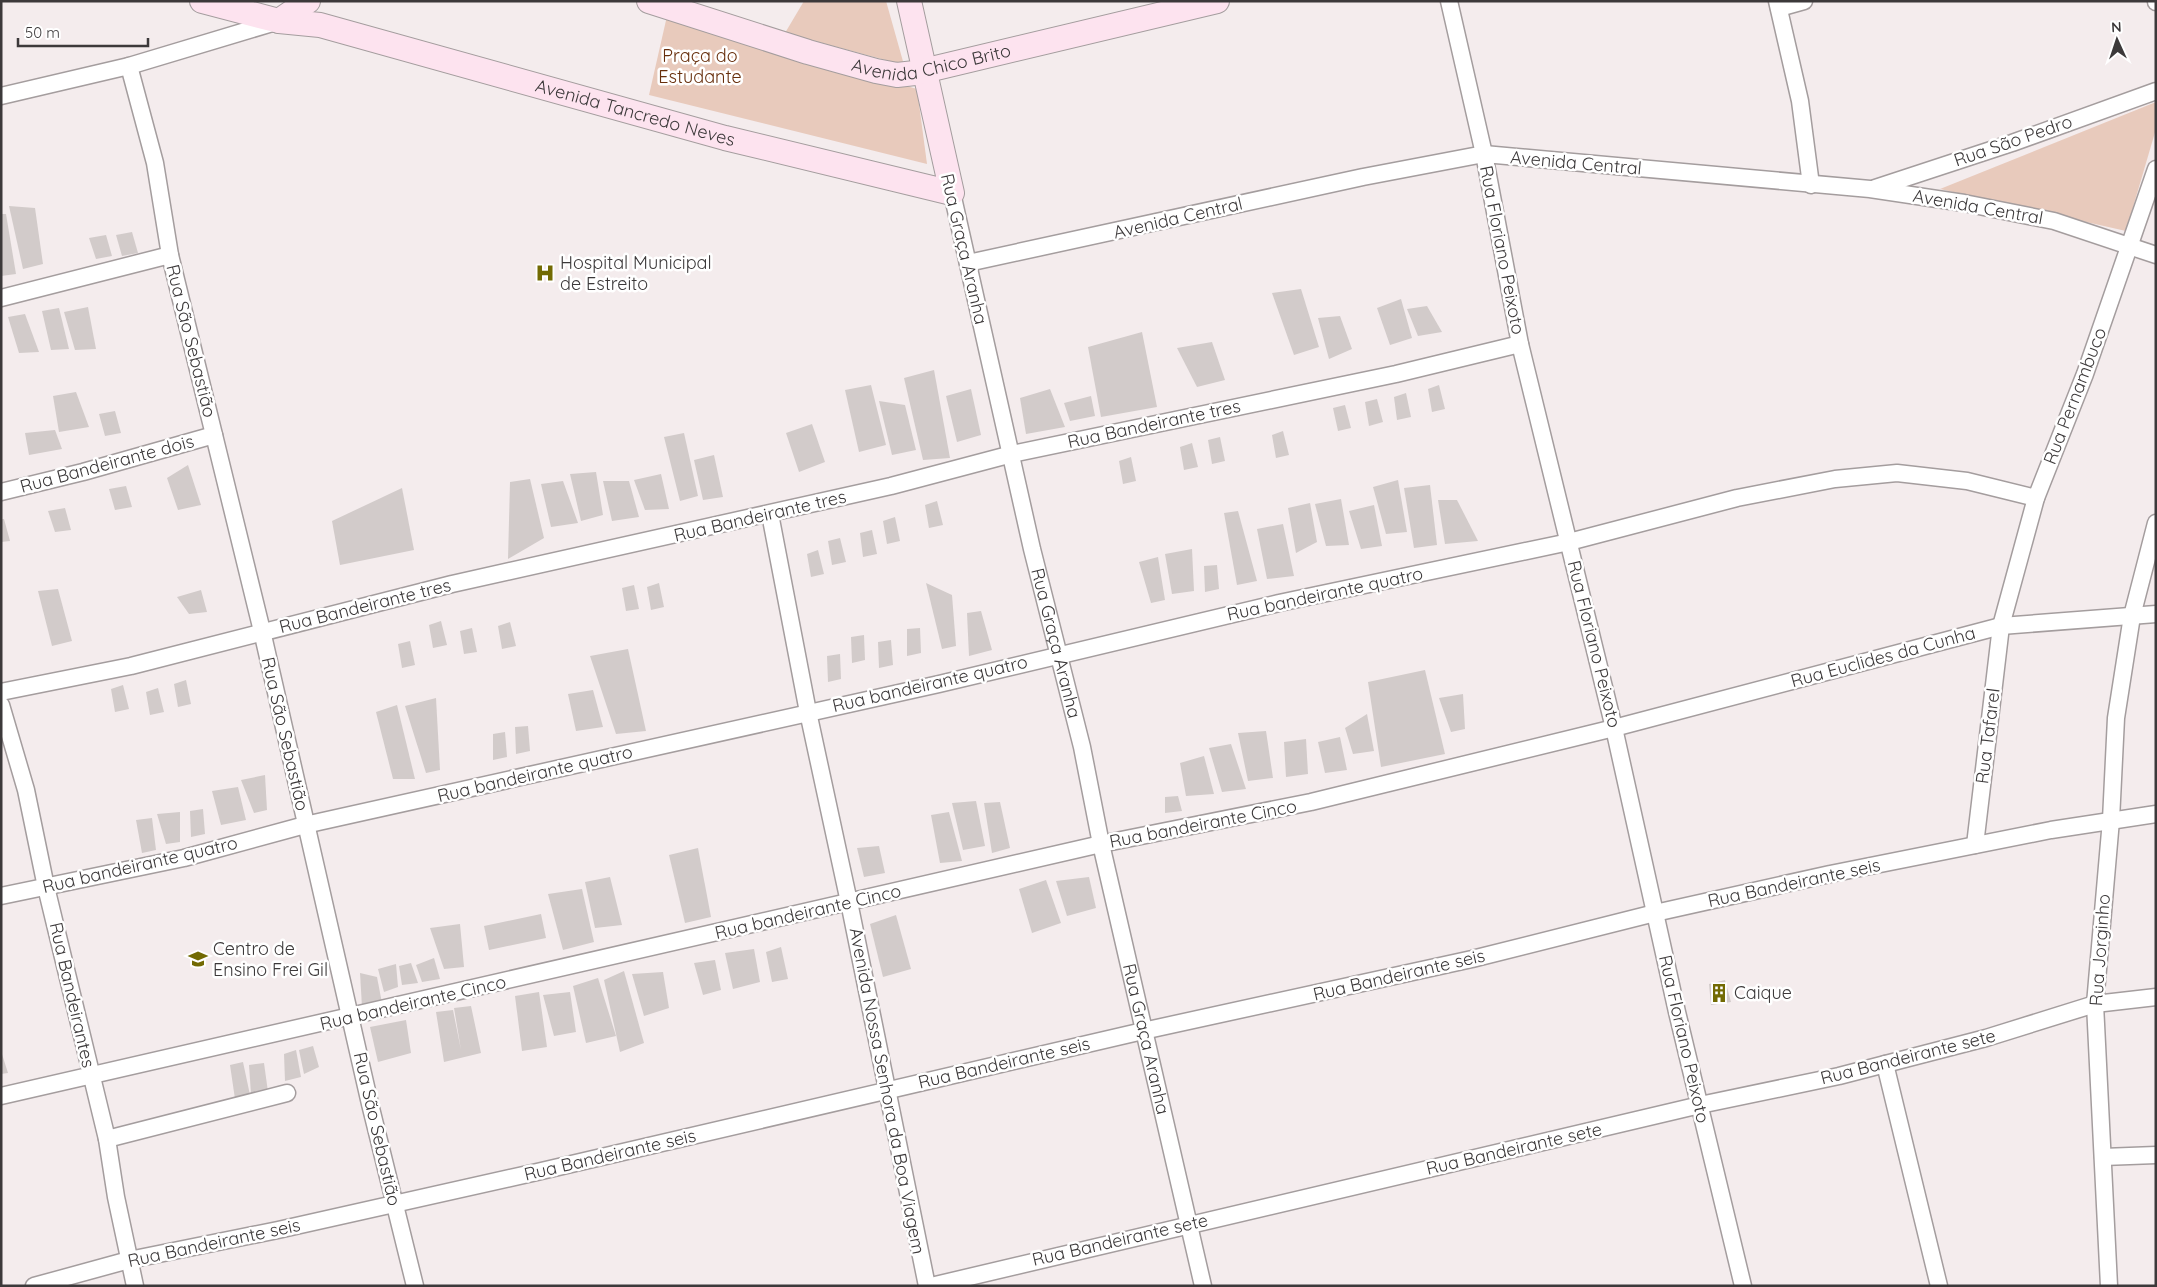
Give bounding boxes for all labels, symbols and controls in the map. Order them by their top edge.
scale bar [18,15,148,47]
north arrow [2092,15,2142,65]
text: N [2111,18,2122,36]
text: 50 m [25,23,60,42]
street label: Avenida Chico Brito [849,39,1013,86]
park label: Praça do Estudante [658,44,742,88]
street label: Avenida Tancredo Neves [533,74,737,151]
street label: Rua São Pedro [1951,110,2075,172]
street label: Avenida Central [1509,145,1643,180]
street label: Rua Floriano Peixoto [1475,163,1530,336]
street label: Rua Graça Aranha [936,171,993,327]
street label: Avenida Central [1911,184,2045,229]
street label: Avenida Central [1111,191,1245,244]
place label: Hospital Municipal de Estreito [560,251,712,295]
street label: Rua São Sebastião [161,262,222,420]
hospital icon: Hospital Municipal de Estreito [534,262,556,284]
street label: Rua Pernambuco [2038,324,2111,467]
street label: Rua Bandeirante tres [1065,394,1243,453]
street label: Rua Bandeirante dois [17,429,196,498]
street label: Rua Bandeirante tres [671,484,848,547]
street label: Rua Floriano Peixoto [1563,558,1626,730]
street label: Rua bandeirante quatro [1225,561,1425,626]
street label: Rua Graça Aranha [1026,565,1086,721]
street label: Rua Bandeirante tres [277,573,453,638]
street label: Rua Euclides da Cunha [1788,621,1978,692]
street label: Rua bandeirante quatro [830,650,1030,717]
street label: Rua São Sebastião [257,655,314,813]
street label: Rua Tafarel [1970,687,2005,785]
street label: Rua bandeirante quatro [435,740,635,807]
street label: Rua bandeirante Cinco [1107,794,1299,853]
street label: Rua bandeirante quatro [40,831,240,898]
street label: Rua Bandeirante seis [1705,853,1882,912]
street label: Rua bandeirante Cinco [713,879,903,944]
street label: Rua Jorginho [2084,893,2115,1007]
street label: Rua Bandeirantes [45,920,100,1070]
street label: Avenida Nossa Senhora da Boa Viagem [845,926,930,1256]
place label: Centro de Ensino Frei Gil [213,937,328,981]
street label: Rua Bandeirante seis [1311,944,1487,1006]
school or university icon: Centro de Ensino Frei Gil [187,948,209,970]
street label: Rua Floriano Peixoto [1654,953,1715,1125]
street label: Rua Graça Aranha [1118,961,1175,1117]
street label: Rua bandeirante Cinco [318,970,508,1035]
place label: Caique [1734,981,1792,1004]
building icon: Caique [1708,982,1730,1004]
street label: Rua Bandeirante sete [1818,1024,1998,1089]
street label: Rua Bandeirante seis [916,1032,1092,1094]
street label: Rua São Sebastião [349,1050,406,1208]
street label: Rua Bandeirante sete [1424,1117,1604,1180]
street label: Rua Bandeirante seis [522,1124,698,1186]
street label: Rua Bandeirante sete [1030,1208,1210,1271]
street label: Rua Bandeirante seis [125,1213,302,1272]

